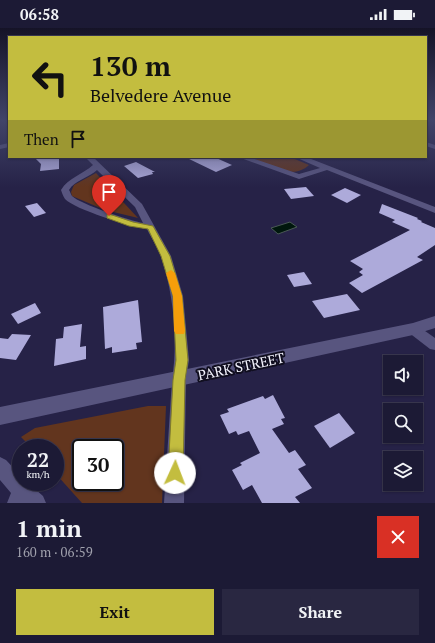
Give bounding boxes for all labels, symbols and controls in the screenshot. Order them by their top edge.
text: 06:58 [20,4,59,24]
text: 130 m [90,47,171,84]
icon: left [24,52,76,104]
text: Belvedere Avenue [90,83,231,107]
icon: arrive [67,128,89,150]
text: Then [24,129,59,149]
pin [92,175,126,216]
icon: arrive [98,181,120,203]
street label: PARK STREET [196,347,286,384]
map controls [383,355,423,491]
button: sound [383,355,423,395]
button: search [383,403,423,443]
speed limit sign: 30 [72,439,124,491]
text: 22 [27,446,49,473]
button: layers [383,451,423,491]
position arrow [154,452,196,494]
text: km/h [26,468,50,481]
text: 1 min [16,512,82,544]
button: close [377,516,419,558]
text: 160 m · 06:59 [16,543,93,561]
button: Exit [16,589,214,635]
button: Share [222,589,419,635]

